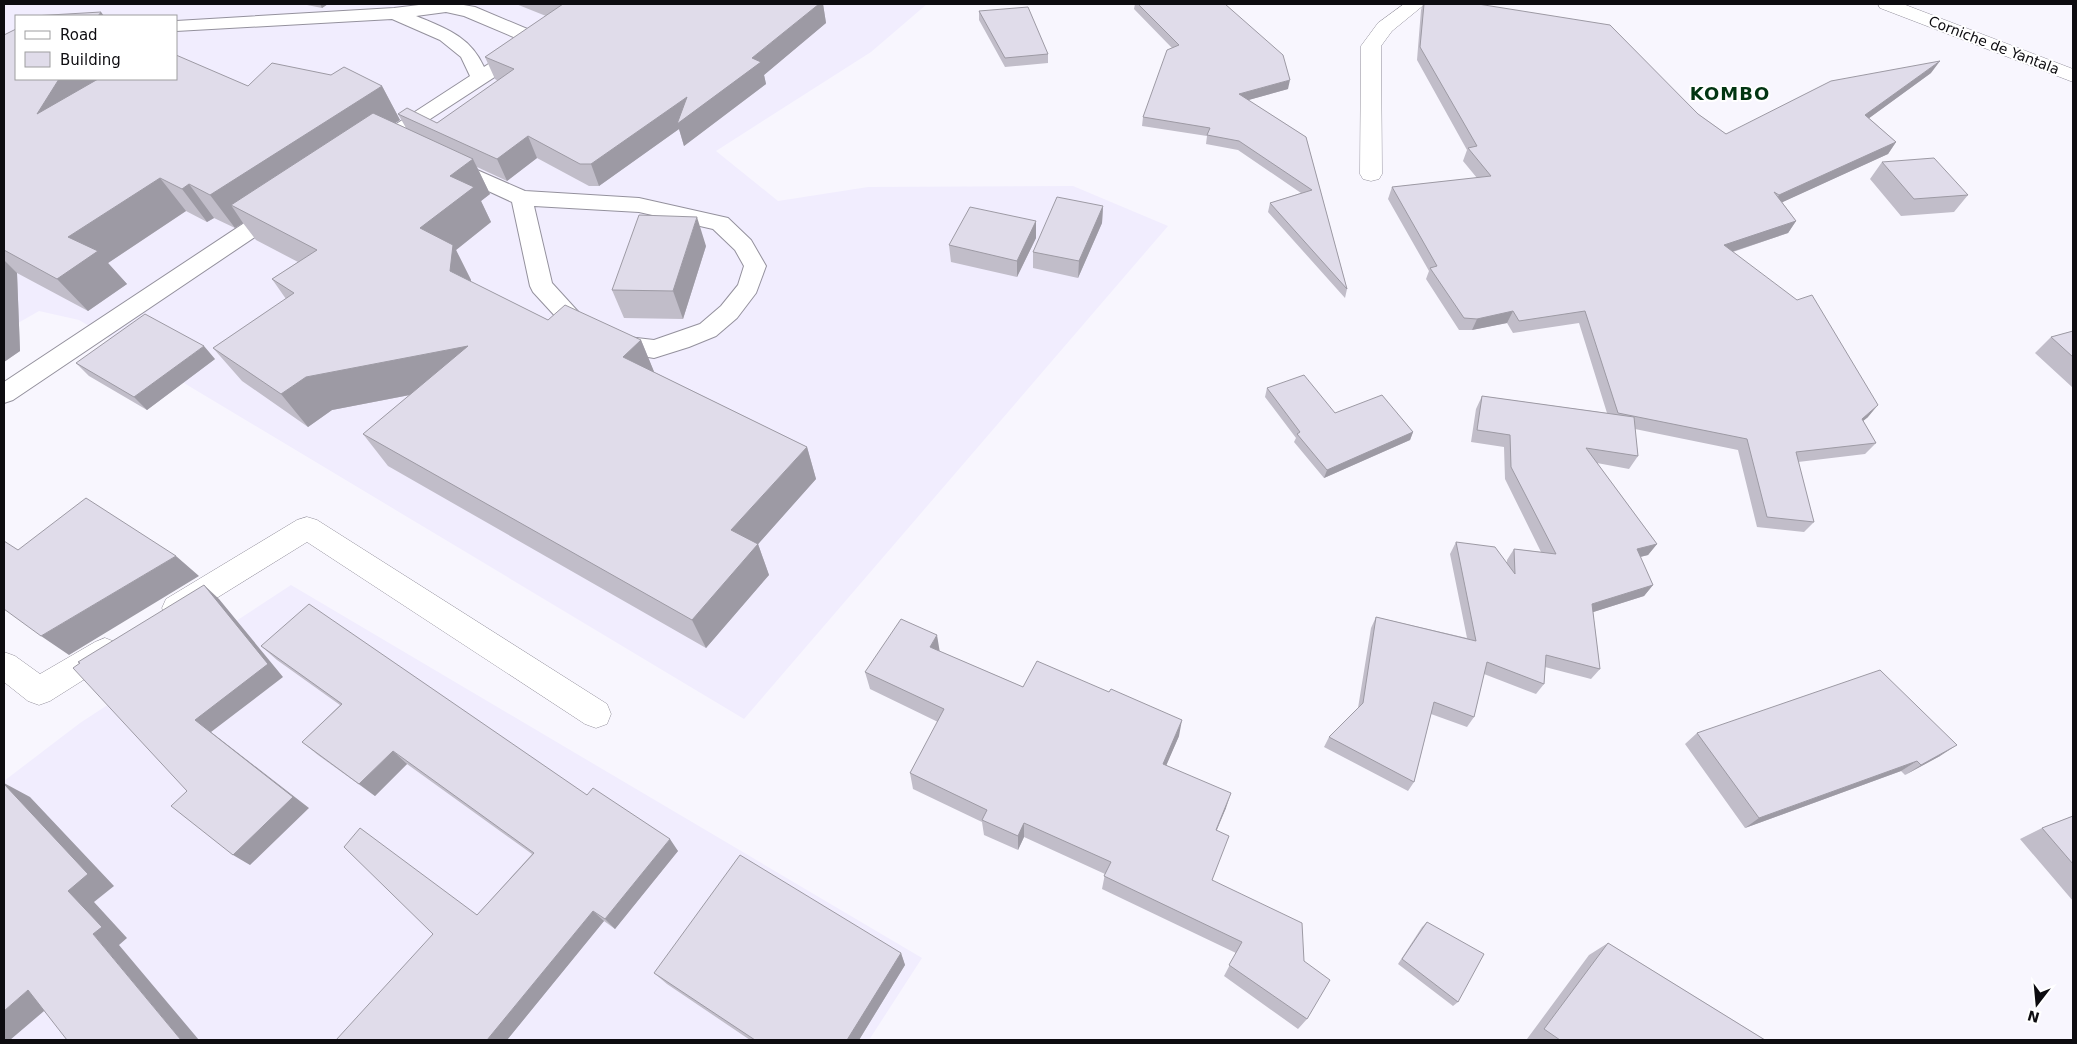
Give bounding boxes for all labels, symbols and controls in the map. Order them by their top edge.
street label: Corniche de Yantala [1926,13,2062,77]
legend [15,15,178,80]
text: Road [60,26,98,44]
text: Building [60,51,121,69]
district label: KOMBO [1690,83,1770,104]
north arrow [2012,979,2062,1029]
text: N [2026,1007,2041,1026]

